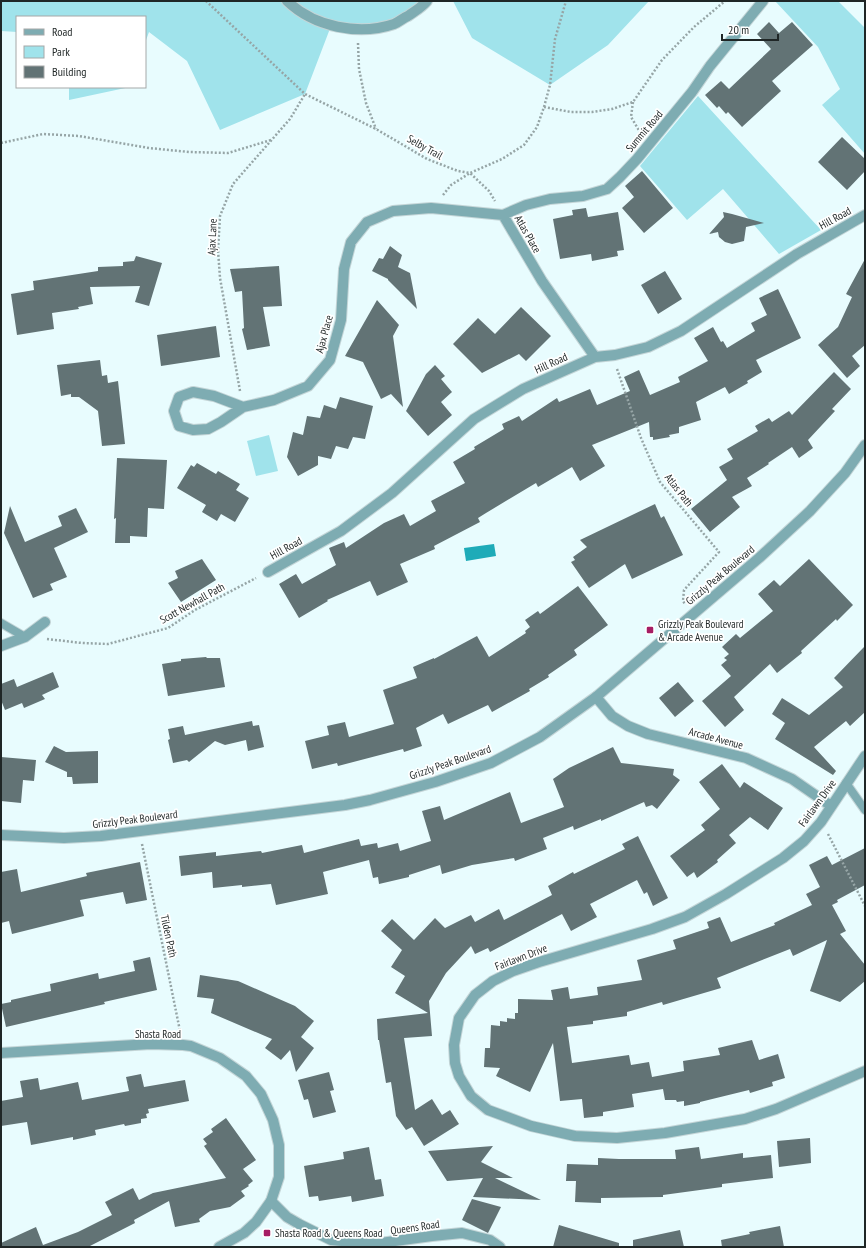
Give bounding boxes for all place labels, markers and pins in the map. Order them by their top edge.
place label: Grizzly Peak Boulevard & Arcade Avenue [658,617,744,644]
marker: Grizzly Peak Boulevard & Arcade Avenue [645,625,655,635]
place label: Shasta Road & Queens Road [275,1226,383,1240]
marker: Shasta Road & Queens Road [262,1228,272,1238]

